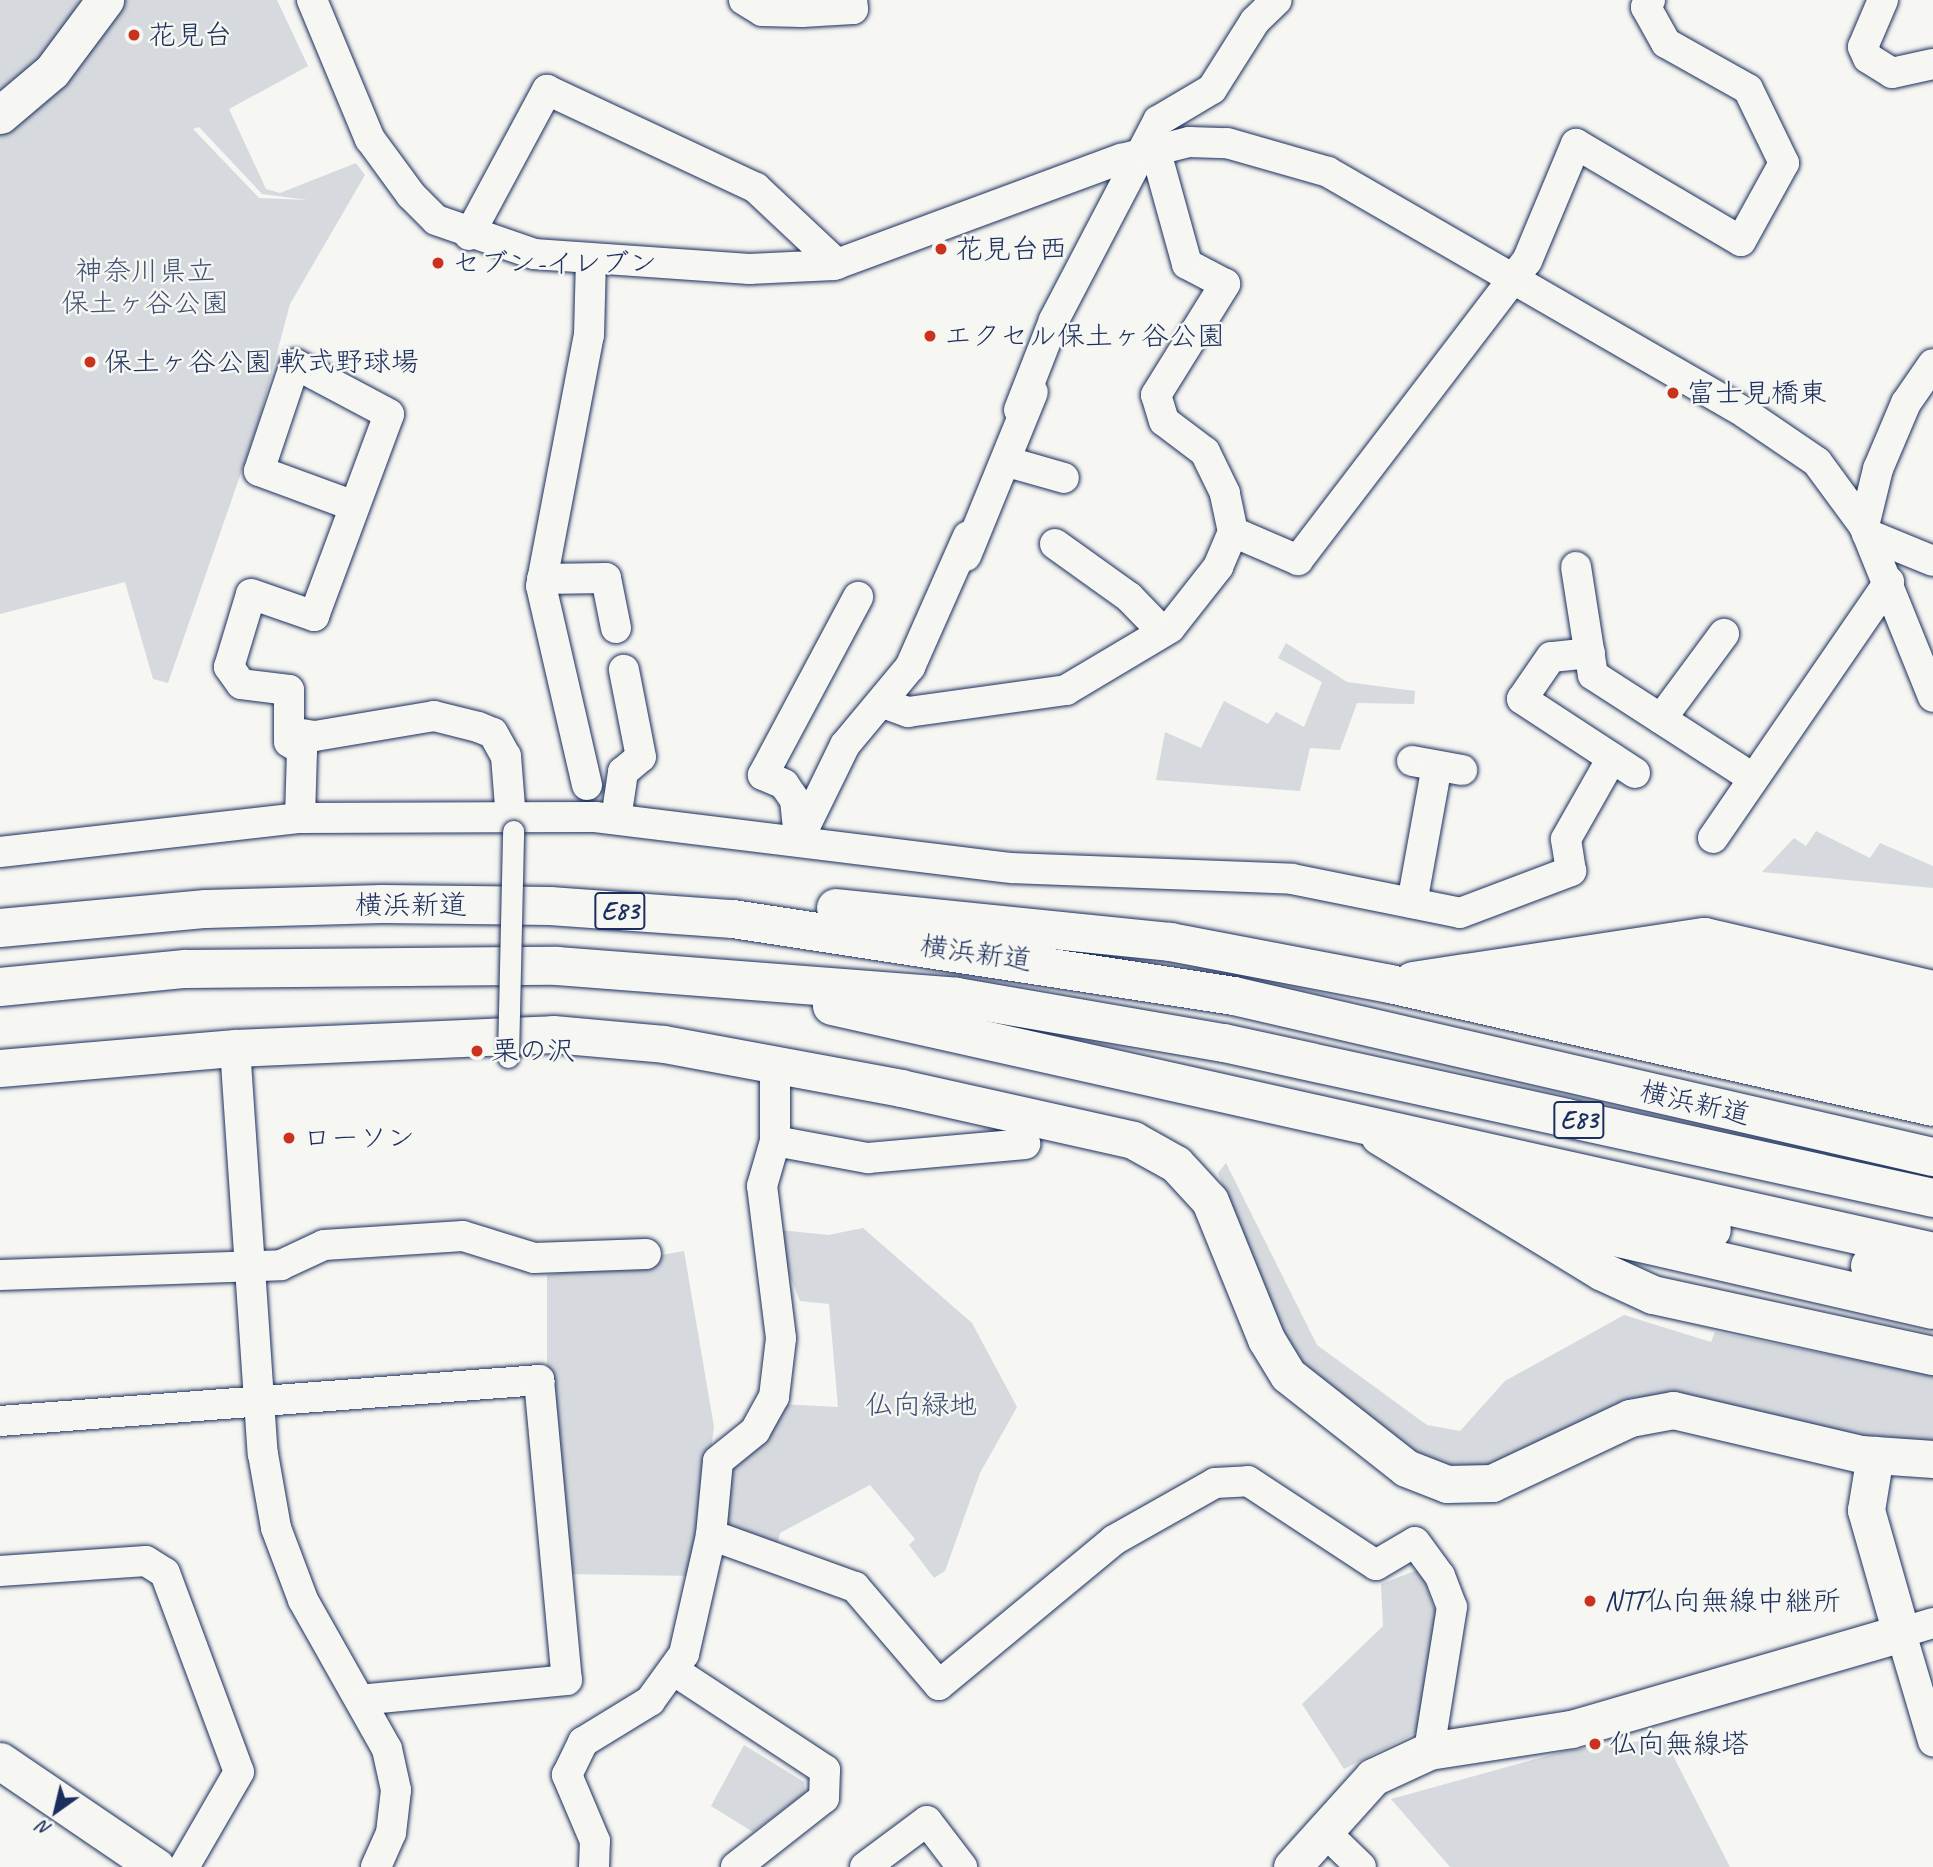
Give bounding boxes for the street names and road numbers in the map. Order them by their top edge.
street label: 横浜新道 [355,888,467,922]
road number: E83 [594,888,646,934]
street label: 横浜新道 [918,929,1034,977]
street label: 横浜新道 [1637,1074,1753,1132]
road number: E83 [1553,1098,1605,1142]

